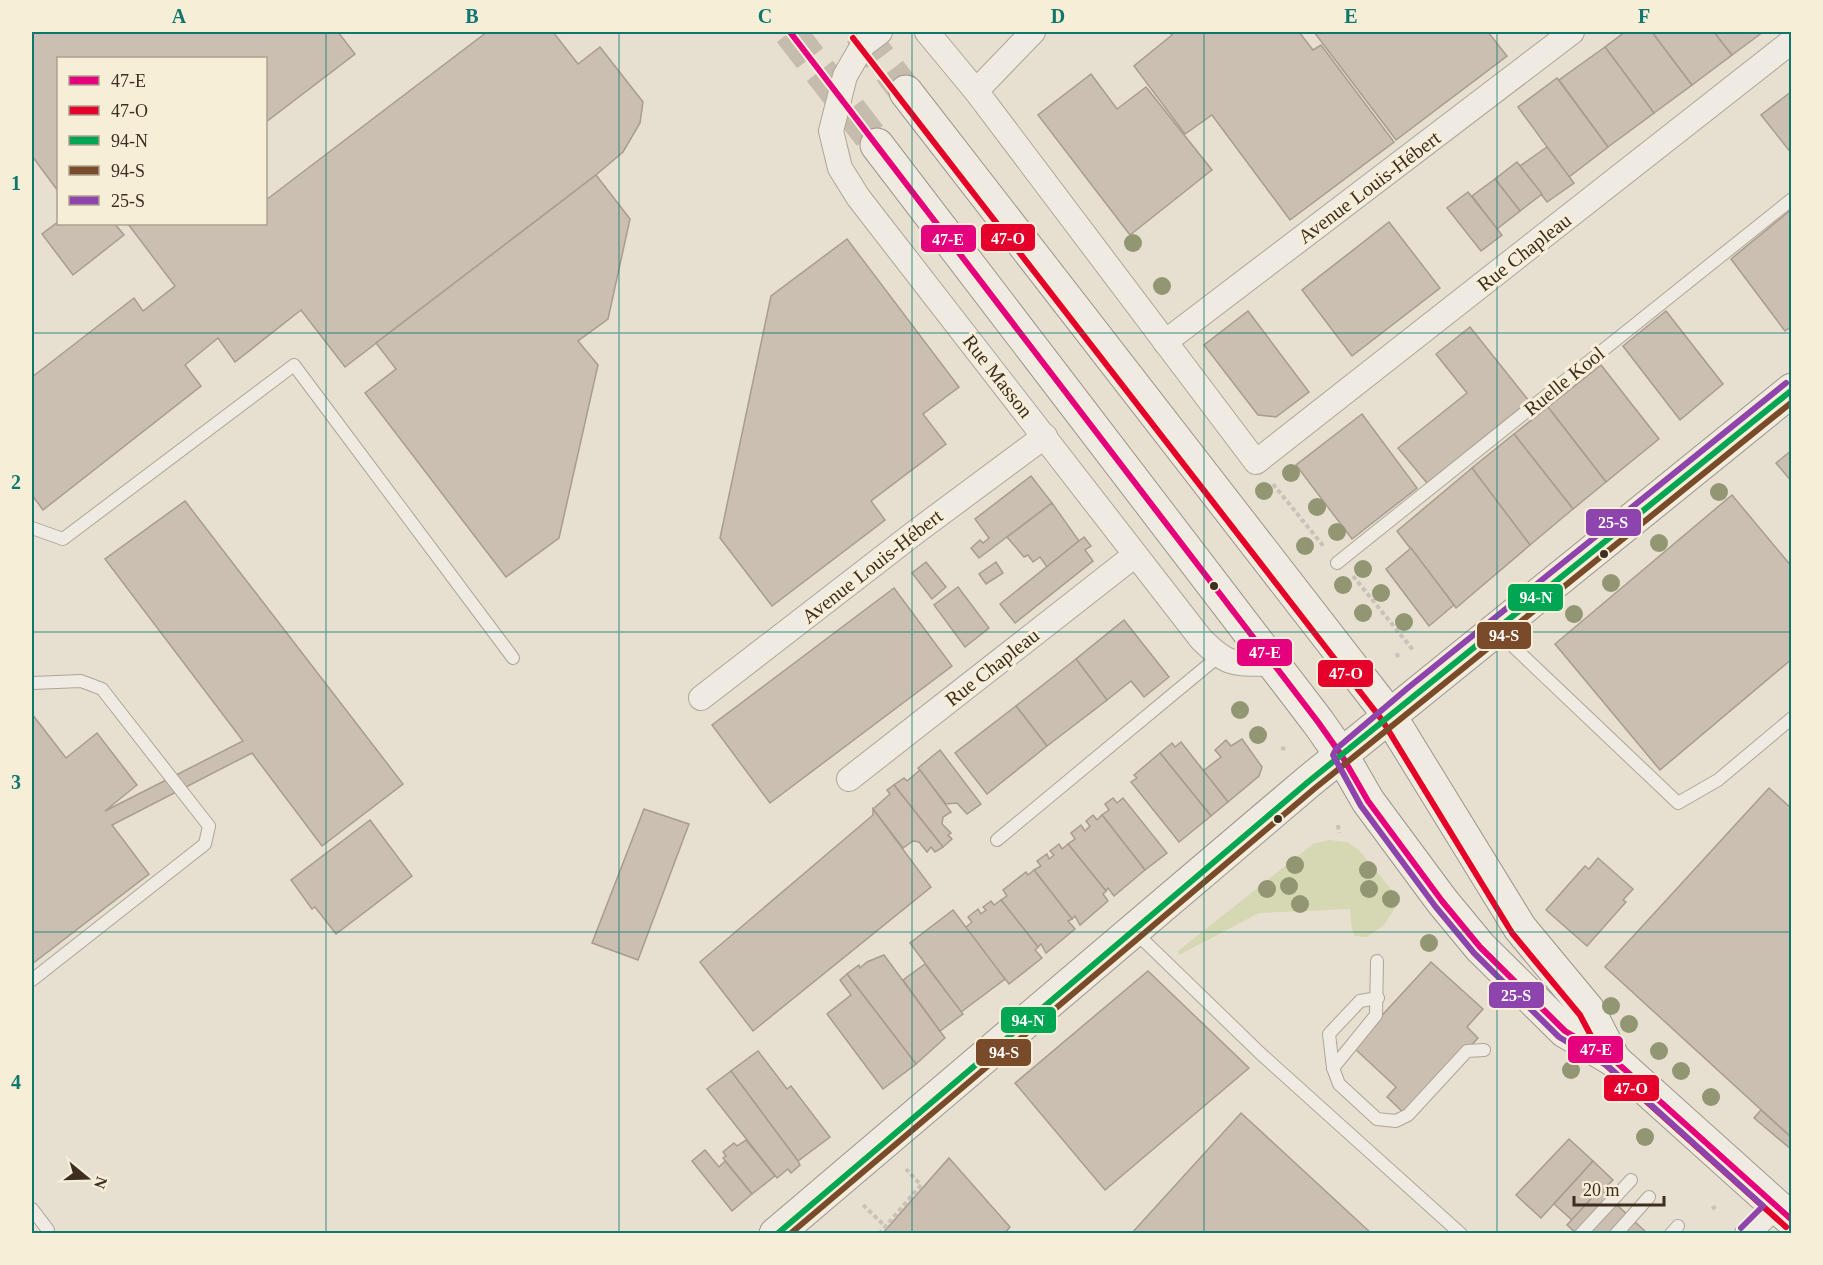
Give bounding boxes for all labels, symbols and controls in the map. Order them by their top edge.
text: A [172,5,187,27]
text: B [465,5,479,27]
text: C [758,5,772,27]
text: D [1051,5,1065,27]
text: E [1344,5,1358,27]
text: F [1638,5,1650,27]
legend [57,57,267,225]
text: 47-E [111,71,146,91]
text: 47-O [111,101,148,121]
street label: Avenue Louis-Hébert [1294,126,1445,248]
text: 94-N [111,131,148,151]
text: 94-S [111,161,145,181]
text: 1 [11,172,21,194]
text: 25-S [111,191,145,211]
street label: Rue Chapleau [1473,209,1576,296]
line badge: 47-O [980,223,1036,252]
line badge: 47-E [920,224,977,253]
text: 47-O [991,230,1025,247]
text: 47-E [932,231,964,248]
street label: Rue Masson [959,330,1037,422]
street label: Ruelle Kool [1519,342,1609,420]
text: 2 [11,471,21,493]
street label: Avenue Louis-Hébert [797,504,947,628]
line badge: 25-S [1585,508,1642,537]
text: 25-S [1598,514,1628,531]
unlabelled marker [1598,548,1610,560]
unlabelled marker [1208,580,1220,592]
line badge: 94-N [1507,583,1564,612]
text: 94-N [1520,589,1553,606]
line badge: 94-S [1476,621,1532,650]
street label: Rue Chapleau [941,624,1044,711]
text: 94-S [1489,627,1519,644]
line badge: 47-E [1236,638,1293,667]
text: 47-E [1249,644,1281,661]
line badge: 47-O [1317,659,1374,688]
text: 47-O [1329,665,1363,682]
text: 3 [11,771,21,793]
unlabelled marker [1272,813,1284,825]
line badge: 25-S [1488,981,1545,1009]
text: 25-S [1501,987,1531,1004]
line badge: 94-N [1000,1006,1057,1034]
text: 94-N [1012,1012,1045,1029]
line badge: 47-E [1567,1035,1624,1064]
line badge: 94-S [975,1038,1032,1067]
text: 47-E [1580,1041,1612,1058]
text: 94-S [989,1044,1019,1061]
text: 4 [11,1071,21,1093]
line badge: 47-O [1603,1074,1660,1102]
text: 47-O [1614,1080,1648,1097]
north arrow [57,1148,117,1208]
scale bar [1574,1169,1664,1207]
text: N [91,1174,111,1191]
text: 20 m [1583,1180,1620,1200]

